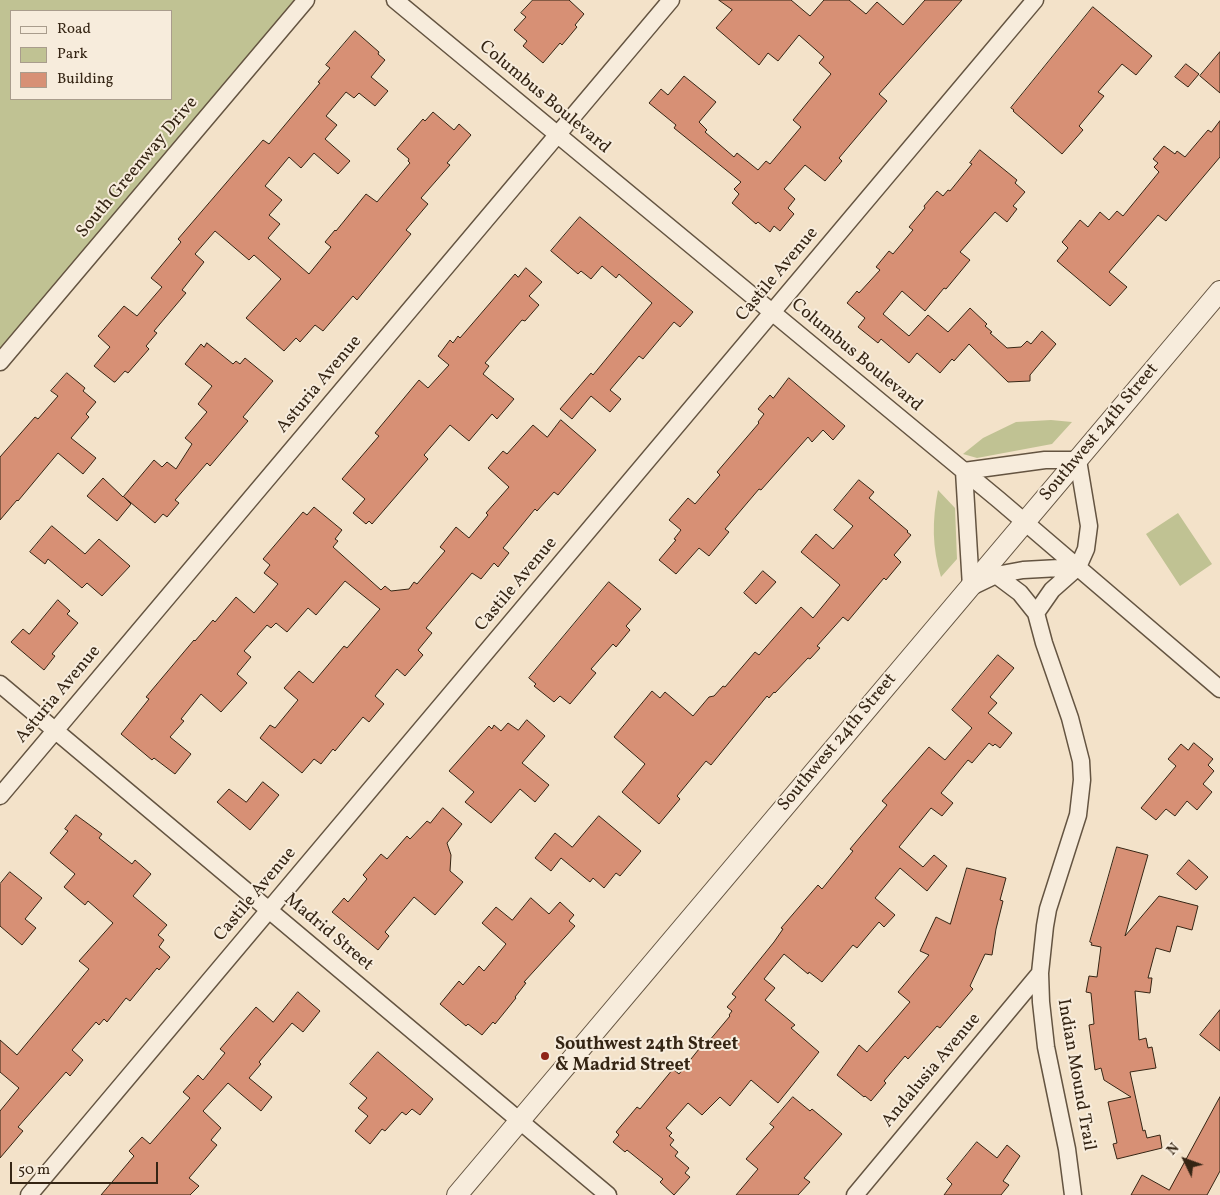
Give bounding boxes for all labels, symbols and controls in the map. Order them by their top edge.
legend [10,10,172,100]
text: Road [57,19,91,40]
street label: Columbus Boulevard [474,37,614,159]
text: Park [57,44,88,65]
text: Building [57,69,113,90]
street label: South Greenway Drive [73,93,203,243]
street label: Castile Avenue [732,223,824,327]
street label: Columbus Boulevard [786,295,926,417]
street label: Asturia Avenue [273,332,367,438]
street label: Southwest 24th Street [1036,360,1164,506]
street label: Castile Avenue [471,533,563,637]
street label: Asturia Avenue [12,642,106,748]
street label: Southwest 24th Street [774,670,902,816]
street label: Castile Avenue [210,843,302,947]
street label: Madrid Street [279,889,377,977]
street label: Indian Mound Trail [1051,997,1099,1153]
street label: Andalusia Avenue [878,1009,986,1133]
place label: Southwest 24th Street & Madrid Street [555,1035,738,1078]
marker: Southwest 24th Street & Madrid Street [539,1050,551,1062]
north arrow [1160,1135,1210,1185]
text: N [1163,1139,1184,1160]
scale bar [12,1152,160,1184]
text: 50 m [18,1160,50,1181]

